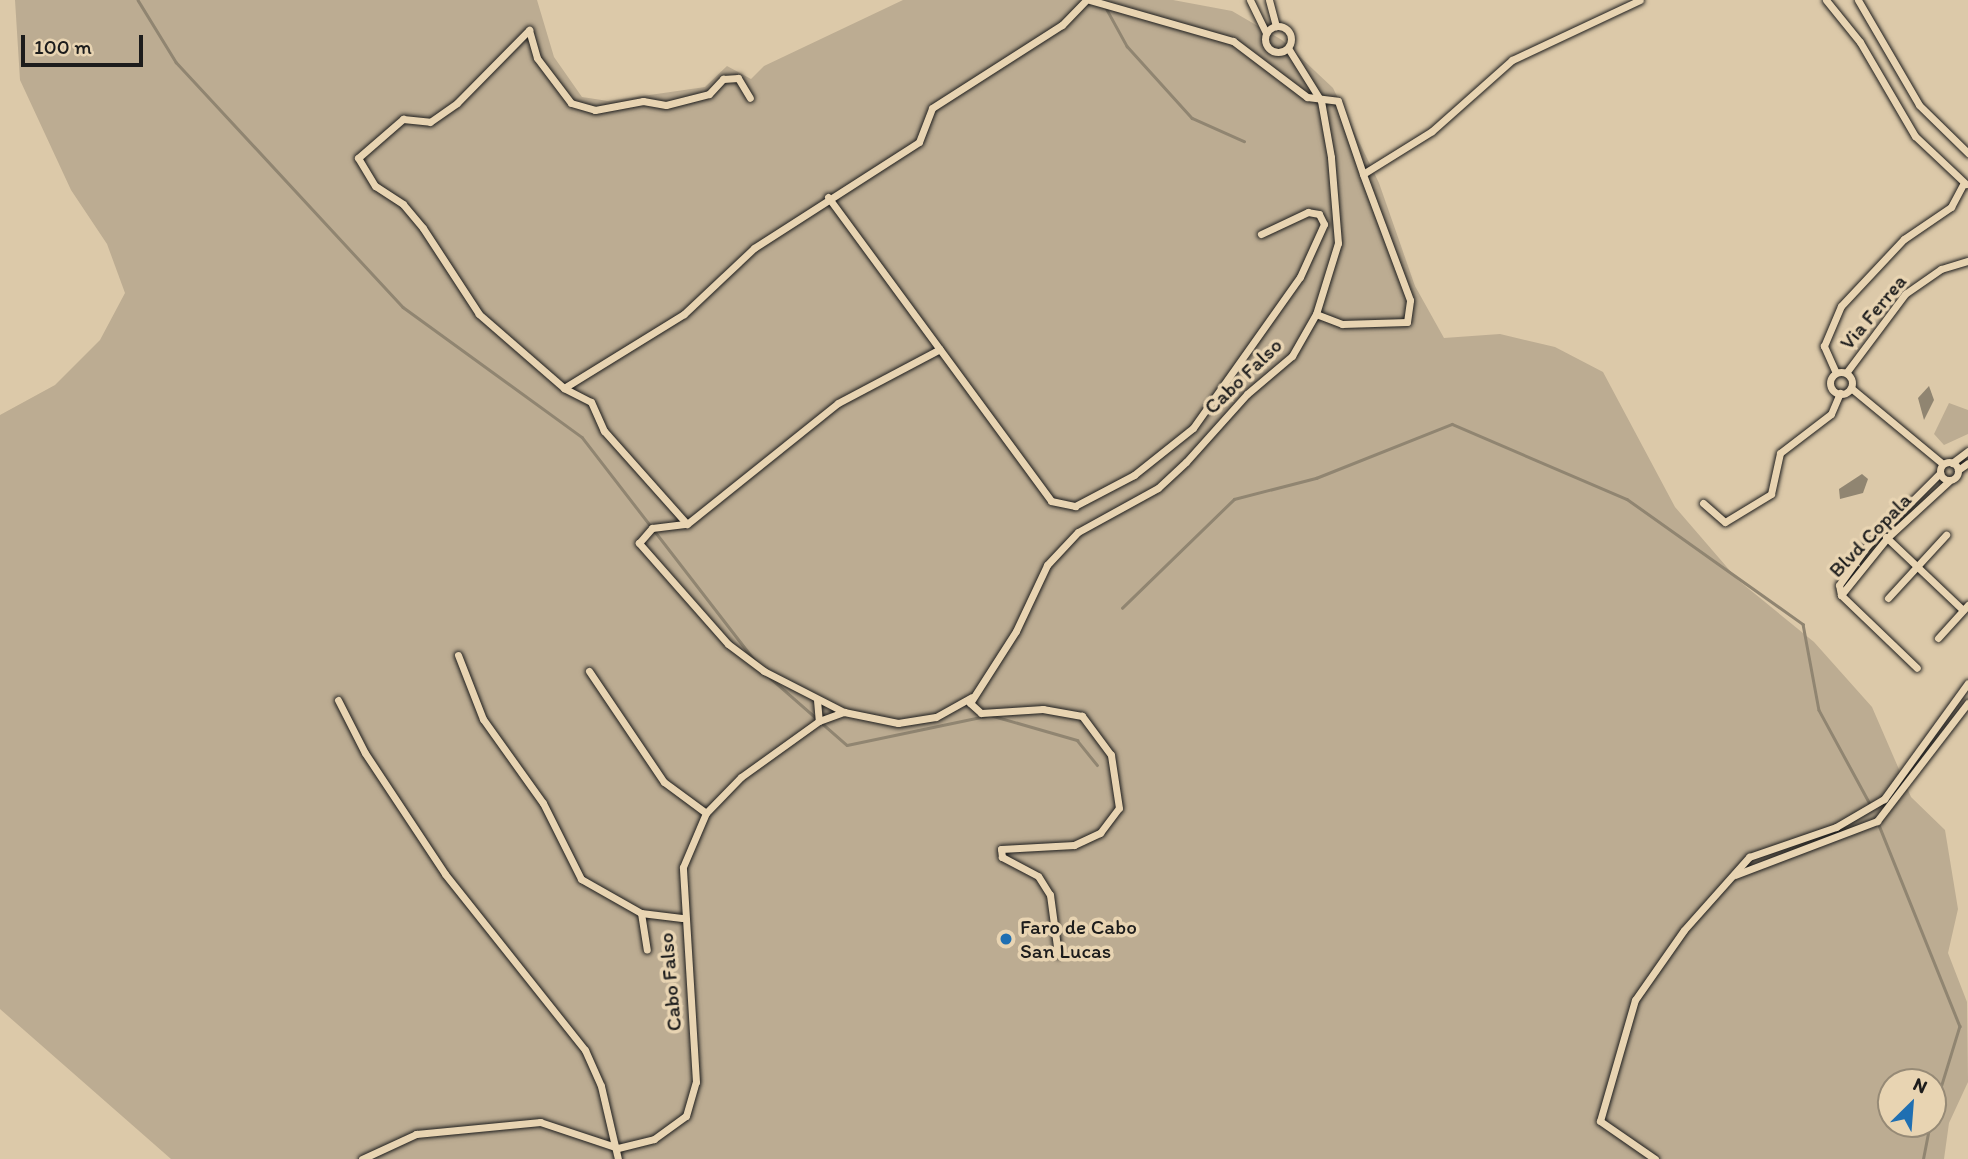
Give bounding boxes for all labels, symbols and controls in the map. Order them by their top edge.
scale bar [24,21,147,65]
text: 100 m [34,34,92,59]
street label: Via Ferrea [1834,269,1912,355]
street label: Cabo Falso [1199,333,1287,419]
street label: Blvd Copala [1823,487,1917,583]
place label: Faro de Cabo San Lucas [1020,914,1137,964]
marker: Faro de Cabo San Lucas [998,931,1014,947]
street label: Cabo Falso [653,932,687,1032]
north arrow [1877,1068,1947,1138]
text: N [1910,1072,1931,1098]

